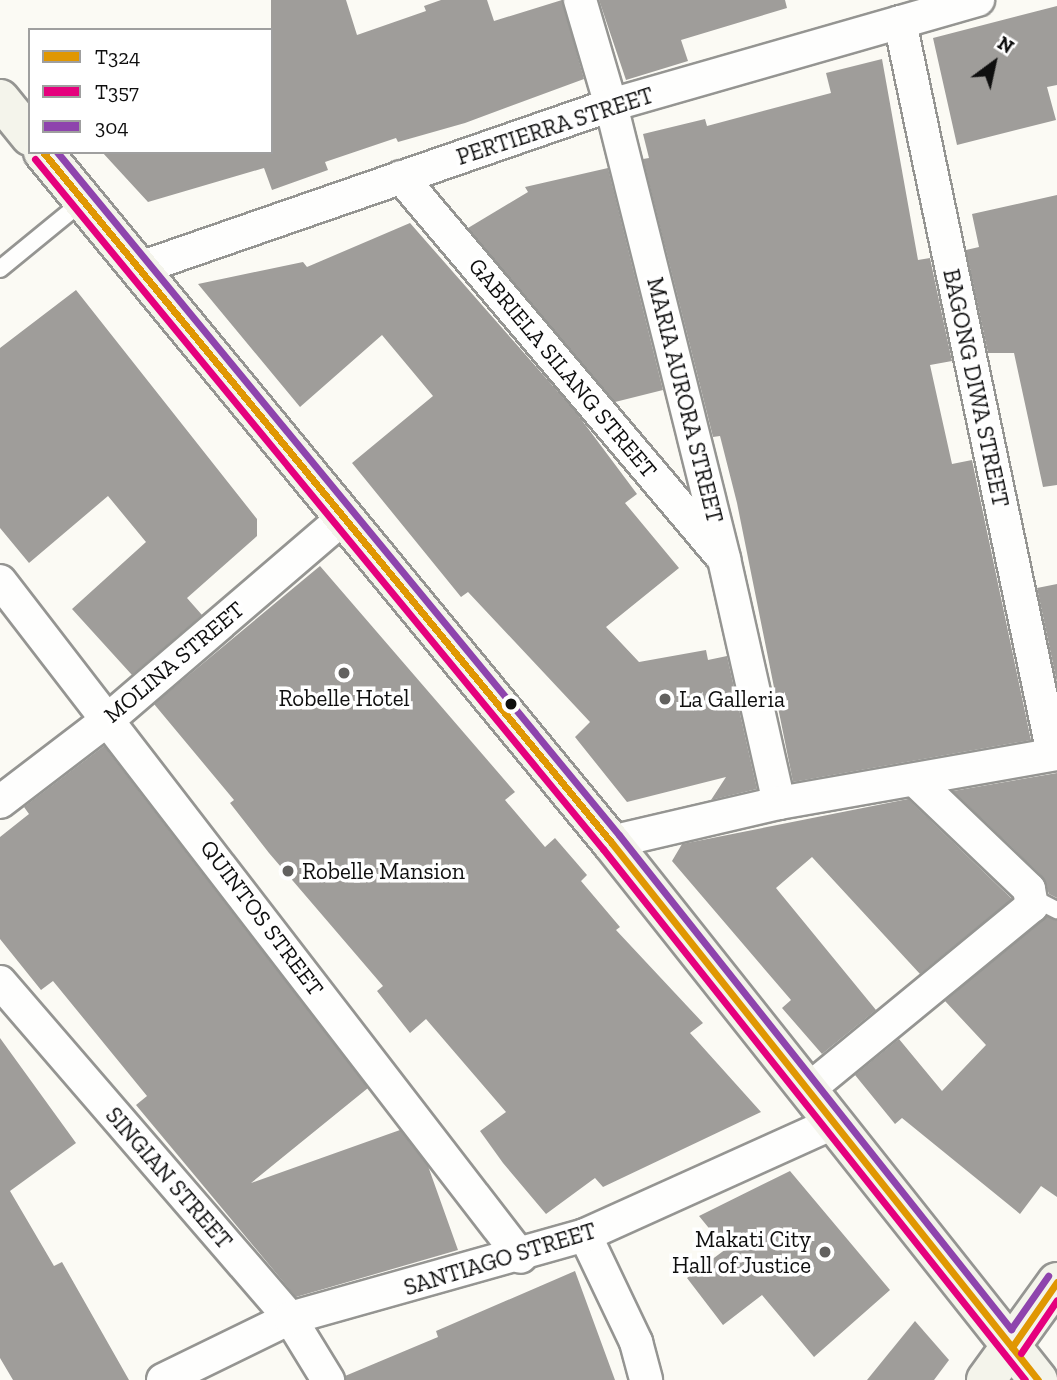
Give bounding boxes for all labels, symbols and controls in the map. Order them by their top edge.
legend [28,28,273,154]
north arrow [959,28,1029,98]
text: N [993,31,1018,59]
text: T324 [95,44,140,69]
text: T357 [95,79,139,104]
street label: PERTIERRA STREET [453,81,657,171]
text: 304 [95,114,129,139]
street label: GABRIELA SILANG STREET [463,252,663,484]
street label: BAGONG DIWA STREET [937,266,1015,510]
street label: MARIA AURORA STREET [641,273,729,527]
street label: MOLINA STREET [98,595,250,729]
marker: Robelle Hotel [336,665,352,681]
place label: Robelle Hotel [278,684,410,712]
place label: La Galleria [679,685,785,713]
marker: La Galleria [657,691,673,707]
unlabelled marker [504,697,518,711]
street label: QUINTOS STREET [194,835,330,1001]
place label: Robelle Mansion [302,857,465,885]
marker: Robelle Mansion [280,863,296,879]
street label: SINGIAN STREET [100,1101,238,1255]
street label: SANTIAGO STREET [401,1217,599,1301]
place label: Makati City Hall of Justice [672,1225,811,1279]
marker: Makati City Hall of Justice [817,1244,833,1260]

